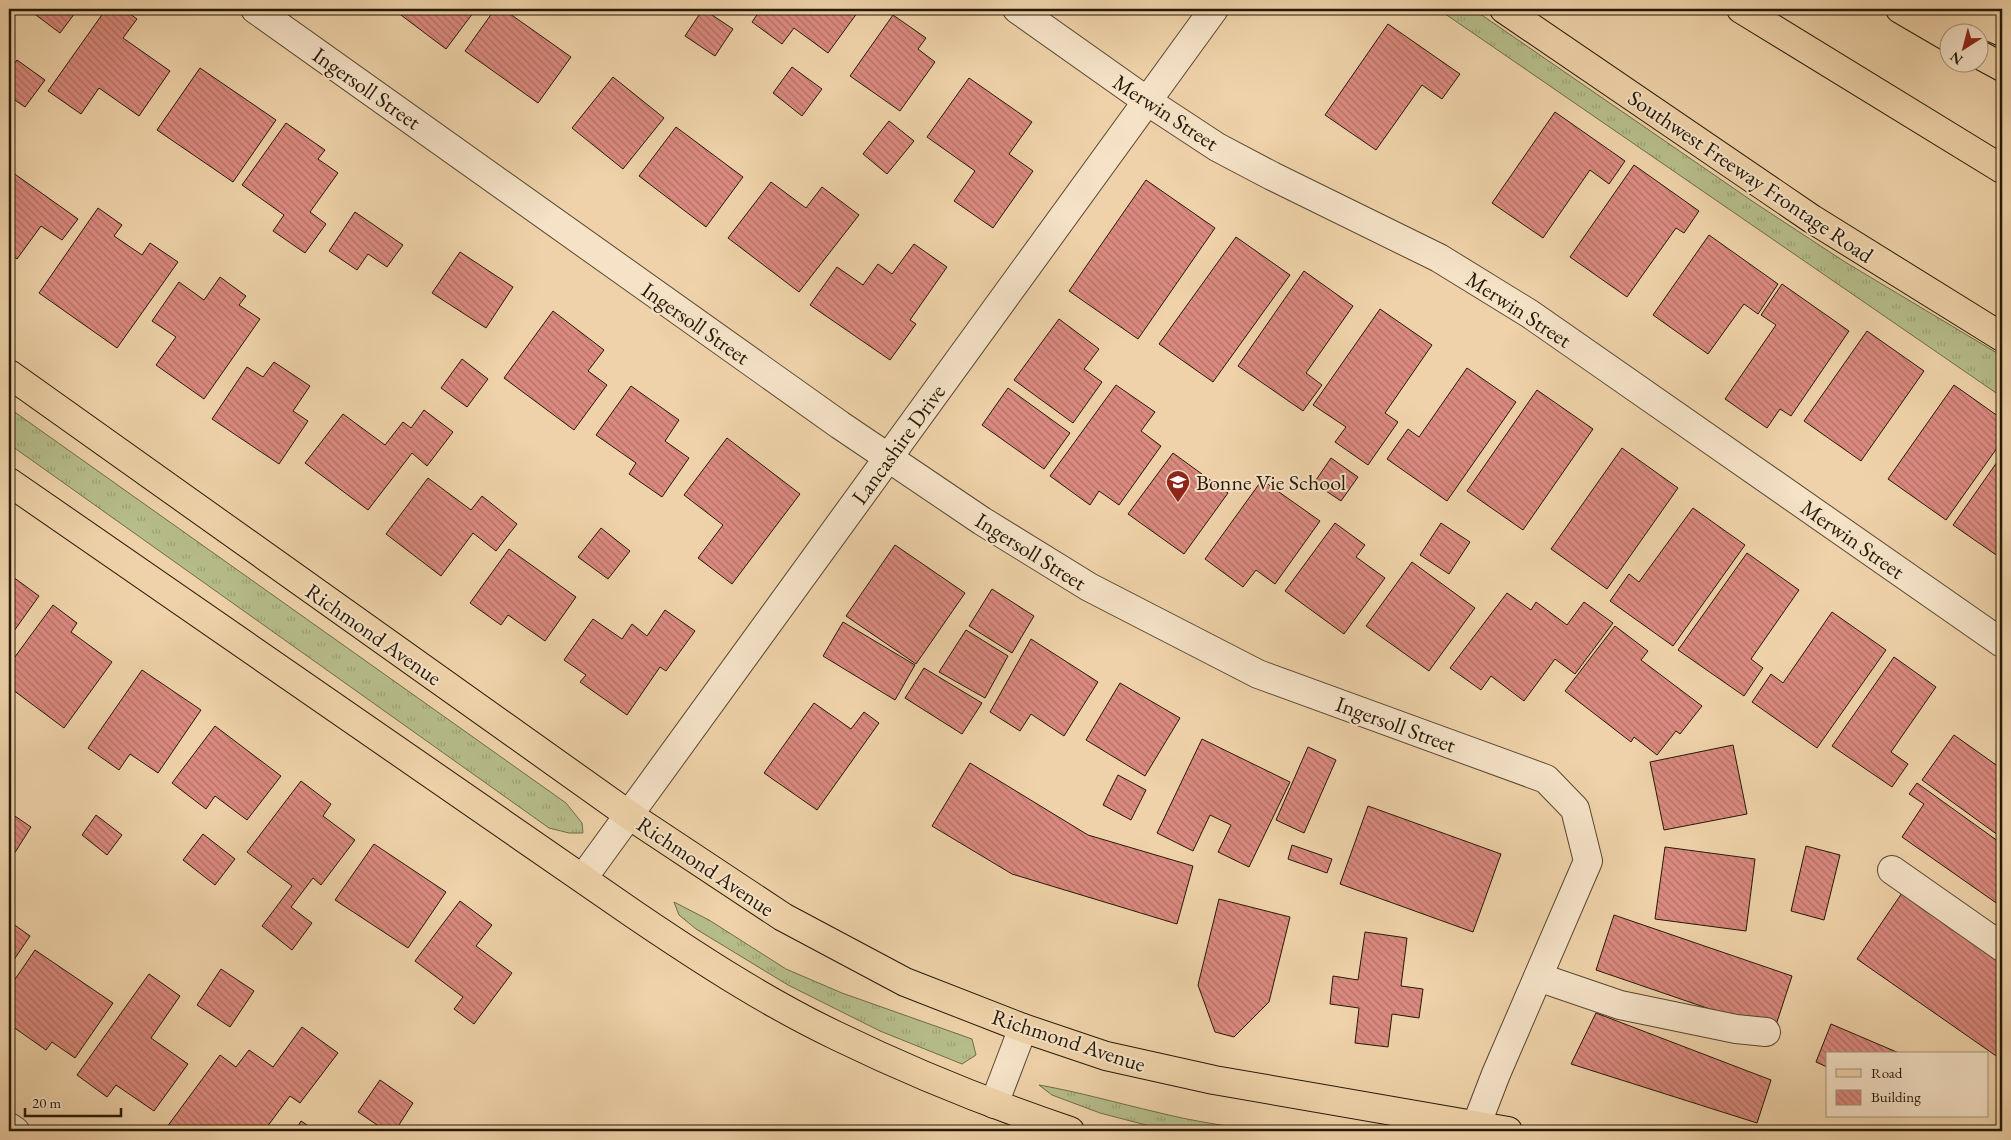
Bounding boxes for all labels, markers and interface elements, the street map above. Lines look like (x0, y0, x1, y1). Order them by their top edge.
north arrow (1938, 22, 1988, 72)
street label: Ingersoll Street (307, 41, 427, 136)
text: N (1946, 48, 1966, 69)
street label: Merwin Street (1107, 68, 1224, 157)
street label: Southwest Freeway Frontage Road (1622, 83, 1880, 270)
street label: Merwin Street (1460, 265, 1577, 354)
street label: Ingersoll Street (636, 276, 756, 371)
street label: Lancashire Drive (845, 378, 952, 510)
place label: Bonne Vie School (1196, 468, 1346, 497)
school or university icon: Bonne Vie School (1165, 469, 1191, 503)
street label: Merwin Street (1795, 493, 1910, 586)
street label: Ingersoll Street (970, 506, 1092, 597)
street label: Richmond Avenue (300, 577, 448, 692)
street label: Ingersoll Street (1332, 689, 1460, 760)
street label: Richmond Avenue (631, 810, 780, 923)
street label: Richmond Avenue (988, 1002, 1150, 1079)
legend (1826, 1052, 1988, 1118)
text: Road (1871, 1063, 1903, 1082)
scale bar (25, 1085, 121, 1117)
text: Building (1871, 1087, 1921, 1106)
text: 20 m (32, 1093, 61, 1112)

